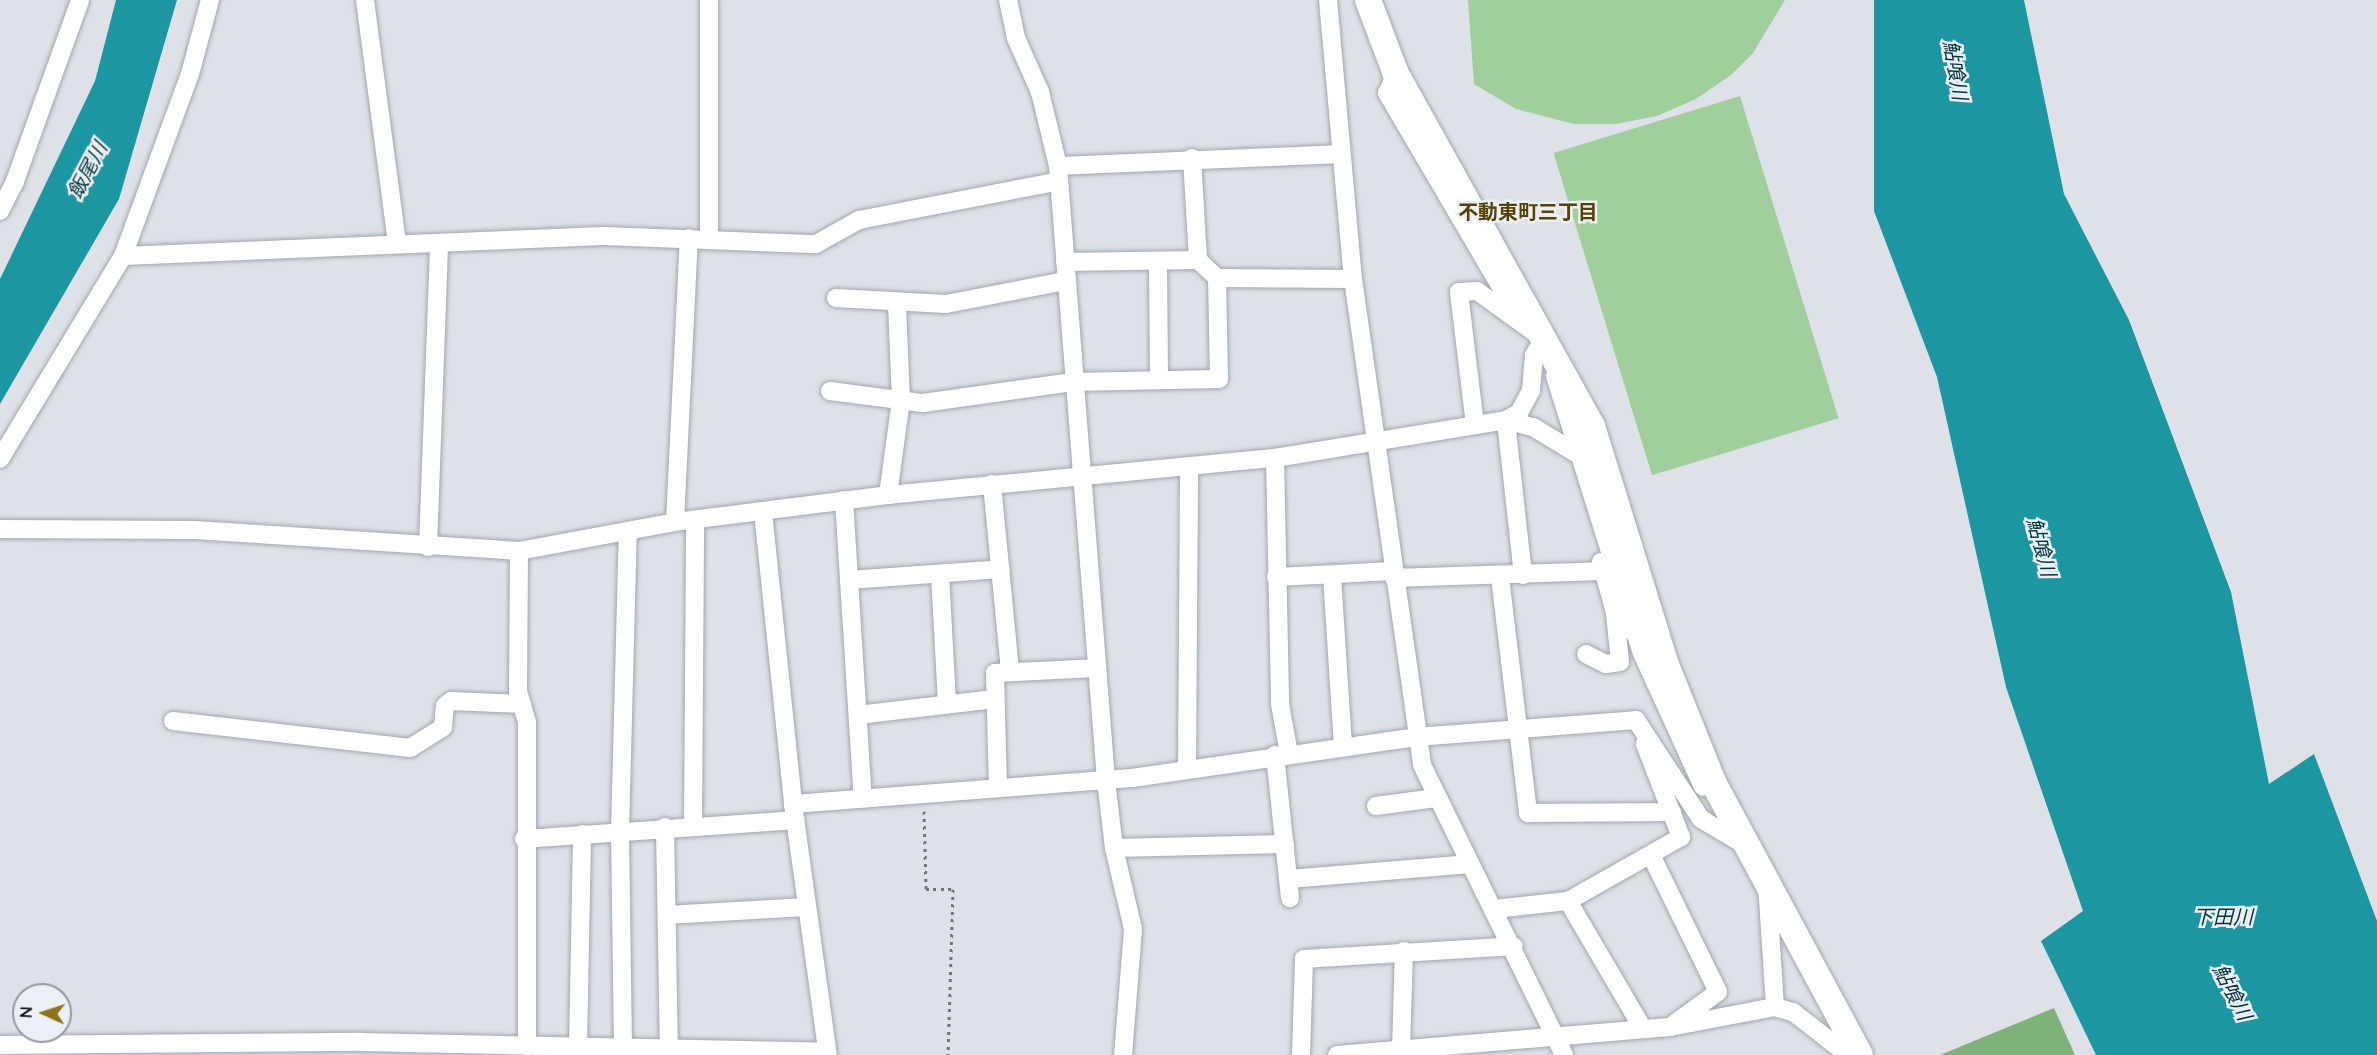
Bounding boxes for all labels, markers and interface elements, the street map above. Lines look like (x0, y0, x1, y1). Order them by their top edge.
water label: 鮎喰川 (1939, 38, 1973, 102)
water label: 飯尾川 (62, 138, 112, 202)
district label: 不動東町三丁目 (1458, 199, 1598, 223)
water label: 鮎喰川 (2023, 515, 2061, 579)
water label: 下田川 (2193, 904, 2253, 928)
water label: 鮎喰川 (2209, 960, 2257, 1024)
north arrow (12, 983, 72, 1043)
text: N (16, 1006, 36, 1019)

